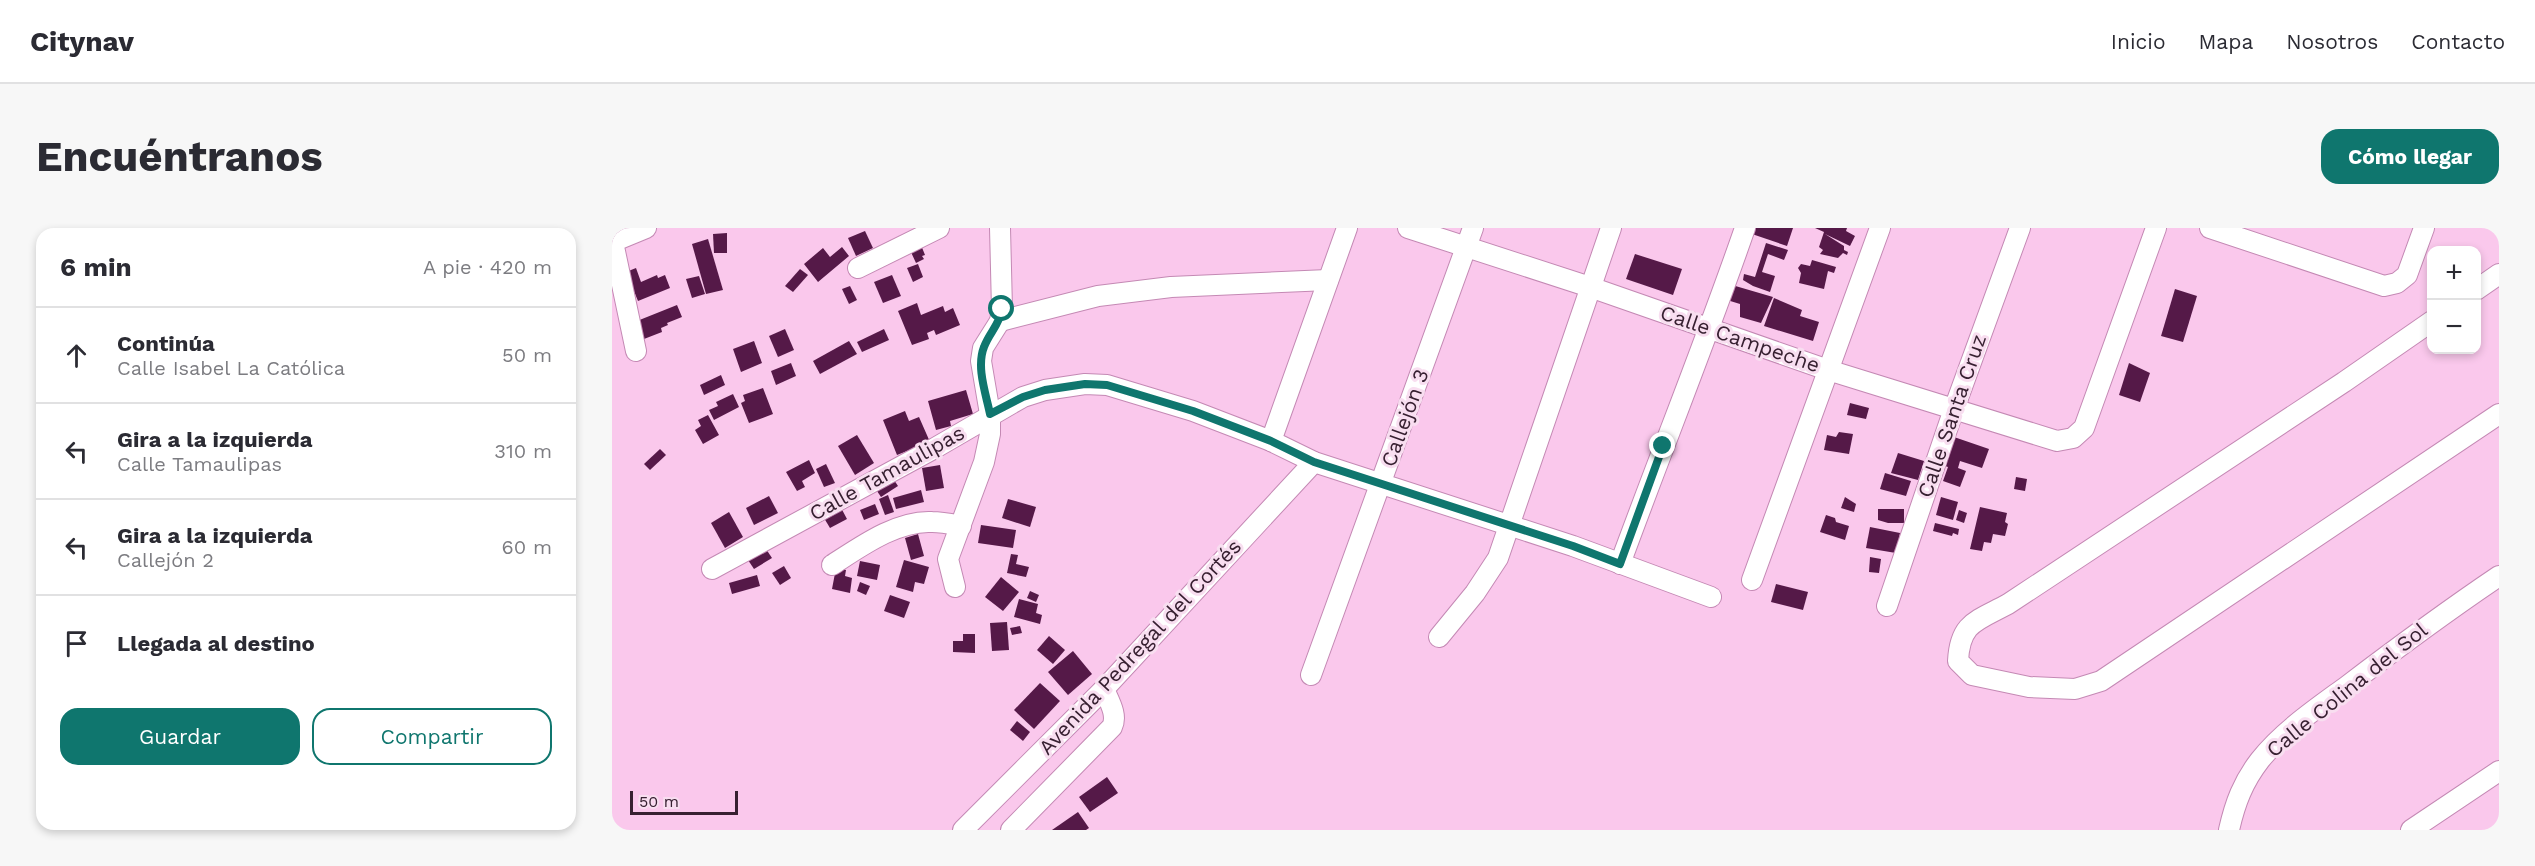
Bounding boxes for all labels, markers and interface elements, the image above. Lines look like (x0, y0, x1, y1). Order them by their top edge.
text: Citynav (30, 25, 134, 58)
text: Inicio (2111, 29, 2166, 54)
text: Mapa (2199, 29, 2253, 54)
text: Nosotros (2286, 29, 2378, 54)
text: Contacto (2411, 29, 2505, 54)
button: Cómo llegar (2321, 129, 2499, 184)
text: Encuéntranos (36, 132, 323, 181)
map controls (2427, 246, 2481, 354)
button: + (2427, 246, 2481, 300)
text: 6 min (60, 252, 132, 282)
text: A pie · 420 m (423, 255, 552, 279)
route start (988, 295, 1014, 321)
street label: Calle Campeche (1657, 300, 1823, 378)
button: − (2427, 300, 2481, 354)
text: Continúa (117, 331, 215, 356)
street label: Calle Santa Cruz (1912, 331, 1991, 501)
icon: ahead (60, 339, 93, 372)
text: 50 m (502, 343, 552, 367)
text: Calle Isabel La Católica (117, 356, 345, 380)
street label: Callejón 3 (1375, 366, 1434, 470)
street label: Calle Tamaulipas (805, 420, 969, 526)
text: Gira a la izquierda (117, 427, 313, 452)
route end (1649, 432, 1675, 458)
icon: left (60, 435, 93, 468)
text: 310 m (494, 439, 552, 463)
text: Calle Tamaulipas (117, 452, 282, 476)
text: Gira a la izquierda (117, 523, 313, 548)
icon: left (60, 531, 93, 564)
street label: Avenida Pedregal del Cortés (1033, 534, 1246, 760)
text: 60 m (502, 535, 552, 559)
text: Callejón 2 (117, 548, 214, 572)
street label: Calle Colina del Sol (2261, 617, 2433, 762)
icon: arrive (60, 627, 93, 660)
text: Llegada al destino (117, 631, 315, 656)
button: Guardar (60, 708, 300, 765)
button: Compartir (312, 708, 552, 765)
scale bar (630, 788, 738, 816)
text: 50 m (639, 792, 679, 811)

